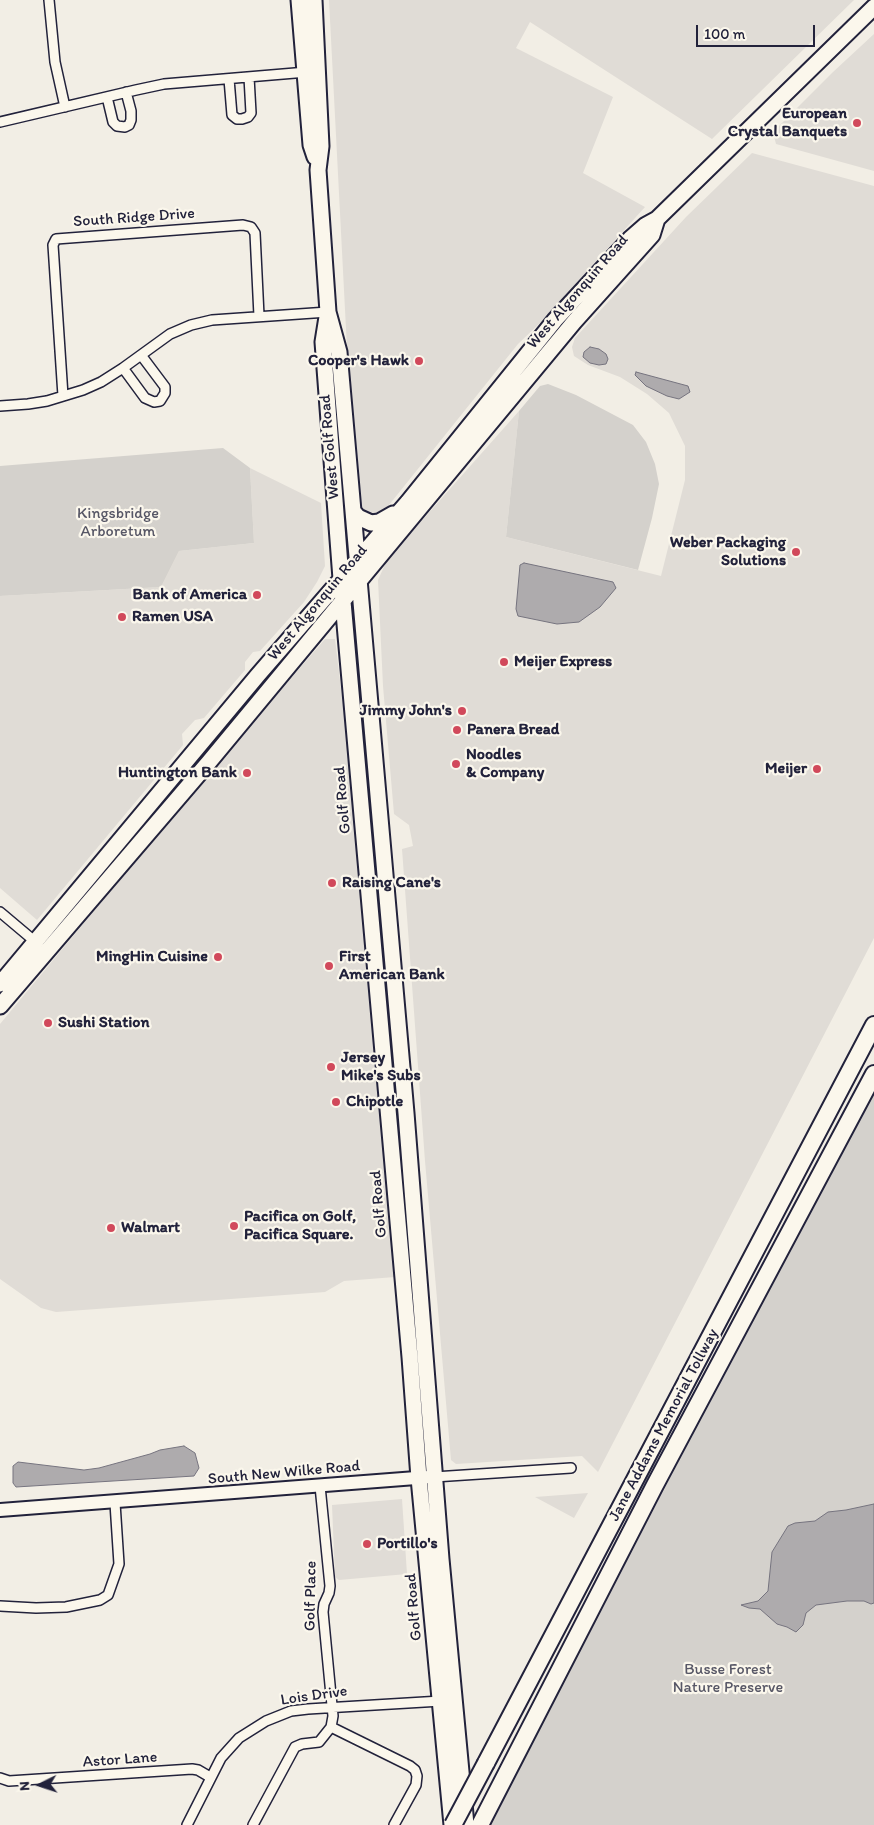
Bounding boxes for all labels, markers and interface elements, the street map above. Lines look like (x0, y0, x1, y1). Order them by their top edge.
scale bar (699, 15, 818, 47)
text: 100 m (704, 25, 745, 43)
place label: European Crystal Banquets (728, 104, 847, 142)
marker: European Crystal Banquets (851, 117, 863, 129)
street label: South Ridge Drive (73, 204, 195, 232)
street label: West Algonquin Road (523, 231, 633, 353)
place label: Cooper's Hawk (308, 351, 409, 371)
marker: Cooper's Hawk (413, 355, 425, 367)
street label: West Golf Road (316, 394, 344, 500)
park label: Kingsbridge Arboretum (77, 504, 159, 542)
place label: Weber Packaging Solutions (670, 533, 786, 571)
street label: West Algonquin Road (264, 541, 372, 665)
marker: Weber Packaging Solutions (790, 546, 802, 558)
place label: Bank of America (132, 585, 247, 605)
marker: Bank of America (251, 589, 263, 601)
place label: Ramen USA (132, 607, 213, 627)
marker: Ramen USA (116, 611, 128, 623)
place label: Meijer Express (514, 652, 612, 672)
marker: Meijer Express (498, 656, 510, 668)
place label: Jimmy John's (360, 701, 452, 721)
marker: Jimmy John's (456, 705, 468, 717)
place label: Panera Bread (467, 720, 559, 740)
marker: Panera Bread (451, 724, 463, 736)
place label: Noodles & Company (466, 745, 544, 783)
marker: Noodles & Company (450, 758, 462, 770)
place label: Meijer (765, 759, 807, 779)
place label: Huntington Bank (118, 763, 237, 783)
marker: Meijer (811, 763, 823, 775)
street label: Golf Road (330, 765, 356, 835)
marker: Huntington Bank (241, 767, 253, 779)
place label: Raising Cane's (342, 873, 441, 893)
marker: Raising Cane's (326, 877, 338, 889)
place label: MingHin Cuisine (96, 947, 208, 967)
place label: First American Bank (339, 947, 445, 985)
marker: MingHin Cuisine (212, 951, 224, 963)
marker: First American Bank (323, 960, 335, 972)
place label: Sushi Station (58, 1013, 149, 1033)
marker: Sushi Station (42, 1017, 54, 1029)
place label: Jersey Mike's Subs (341, 1048, 421, 1086)
marker: Jersey Mike's Subs (325, 1061, 337, 1073)
place label: Chipotle (346, 1092, 403, 1112)
marker: Chipotle (330, 1096, 342, 1108)
street label: Golf Road (366, 1169, 392, 1239)
place label: Pacifica on Golf, Pacifica Square. (244, 1207, 356, 1245)
place label: Walmart (121, 1218, 180, 1238)
marker: Pacifica on Golf, Pacifica Square. (228, 1220, 240, 1232)
marker: Walmart (105, 1222, 117, 1234)
street label: Jane Addams Memorial Tollway (605, 1325, 723, 1525)
street label: South New Wilke Road (207, 1457, 361, 1489)
place label: Portillo's (377, 1534, 438, 1554)
marker: Portillo's (361, 1538, 373, 1550)
street label: Golf Place (301, 1561, 321, 1631)
street label: Golf Road (401, 1572, 427, 1642)
park label: Busse Forest Nature Preserve (673, 1660, 783, 1698)
street label: Lois Drive (279, 1682, 349, 1710)
street label: Astor Lane (82, 1748, 158, 1772)
north arrow (15, 1760, 65, 1810)
text: N (16, 1781, 33, 1791)

